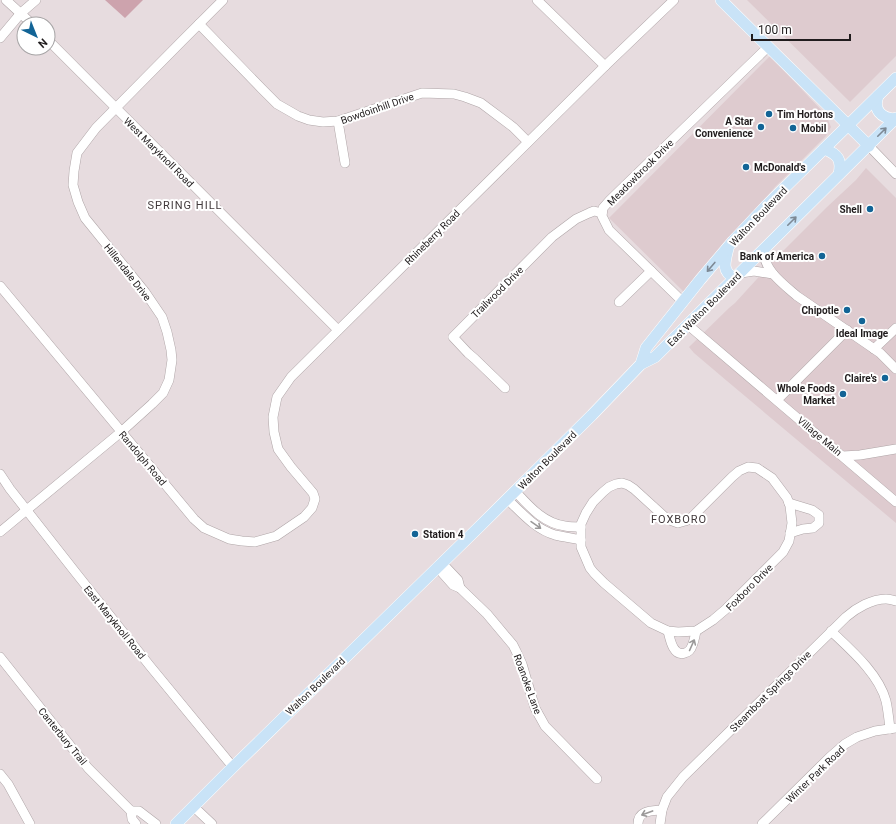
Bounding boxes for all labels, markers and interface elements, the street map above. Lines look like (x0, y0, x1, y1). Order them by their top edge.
north arrow (16, 16, 56, 56)
scale bar (752, 16, 850, 42)
text: 100 m (758, 23, 792, 37)
text: N (35, 36, 50, 51)
street label: Bowdoinhill Drive (339, 91, 415, 126)
marker: Tim Hortons (764, 109, 774, 119)
place label: Tim Hortons (777, 109, 833, 120)
street label: West Maryknoll Road (122, 115, 196, 189)
place label: A Star Convenience (695, 116, 754, 139)
marker: A Star Convenience (756, 122, 766, 132)
marker: Mobil (788, 123, 798, 133)
place label: Mobil (801, 123, 827, 134)
one-way arrow (877, 127, 887, 137)
street label: Meadowbrook Drive (605, 137, 676, 208)
marker: McDonald's (741, 162, 751, 172)
place label: McDonald's (754, 162, 806, 173)
street label: Walton Boulevard (727, 185, 789, 248)
district label: SPRING HILL (148, 199, 223, 212)
place label: Shell (840, 204, 862, 215)
marker: Shell (865, 204, 875, 214)
street label: Rhineberry Road (403, 208, 462, 267)
one-way arrow (787, 216, 797, 226)
street label: Hillendale Drive (102, 242, 153, 303)
place label: Bank of America (740, 251, 815, 262)
marker: Bank of America (817, 251, 827, 261)
one-way arrow (706, 261, 715, 272)
street label: Trailwood Drive (469, 264, 525, 320)
street label: East Walton Boulevard (665, 270, 744, 349)
place label: Chipotle (802, 305, 840, 316)
marker: Chipotle (842, 305, 852, 315)
marker: Ideal Image (857, 316, 867, 326)
place label: Ideal Image (836, 328, 889, 339)
place label: Claire's (845, 373, 877, 384)
marker: Claire's (880, 373, 890, 383)
place label: Whole Foods Market (777, 383, 836, 406)
marker: Whole Foods Market (838, 389, 848, 399)
street label: Village Main (795, 415, 844, 458)
street label: Randolph Road (117, 429, 169, 488)
street label: Walton Boulevard (516, 429, 579, 492)
district label: FOXBORO (651, 513, 707, 526)
one-way arrow (530, 521, 541, 529)
marker: Station 4 (410, 529, 420, 539)
place label: Station 4 (423, 529, 464, 540)
street label: Foxboro Drive (724, 562, 775, 613)
street label: East Maryknoll Road (82, 583, 148, 661)
one-way arrow (688, 639, 696, 651)
street label: Steamboat Springs Drive (728, 649, 813, 734)
street label: Roanoke Lane (512, 653, 543, 716)
street label: Walton Boulevard (284, 655, 347, 717)
street label: Canterbury Trail (36, 706, 89, 767)
street label: Winter Park Road (784, 744, 847, 805)
one-way arrow (641, 810, 653, 817)

